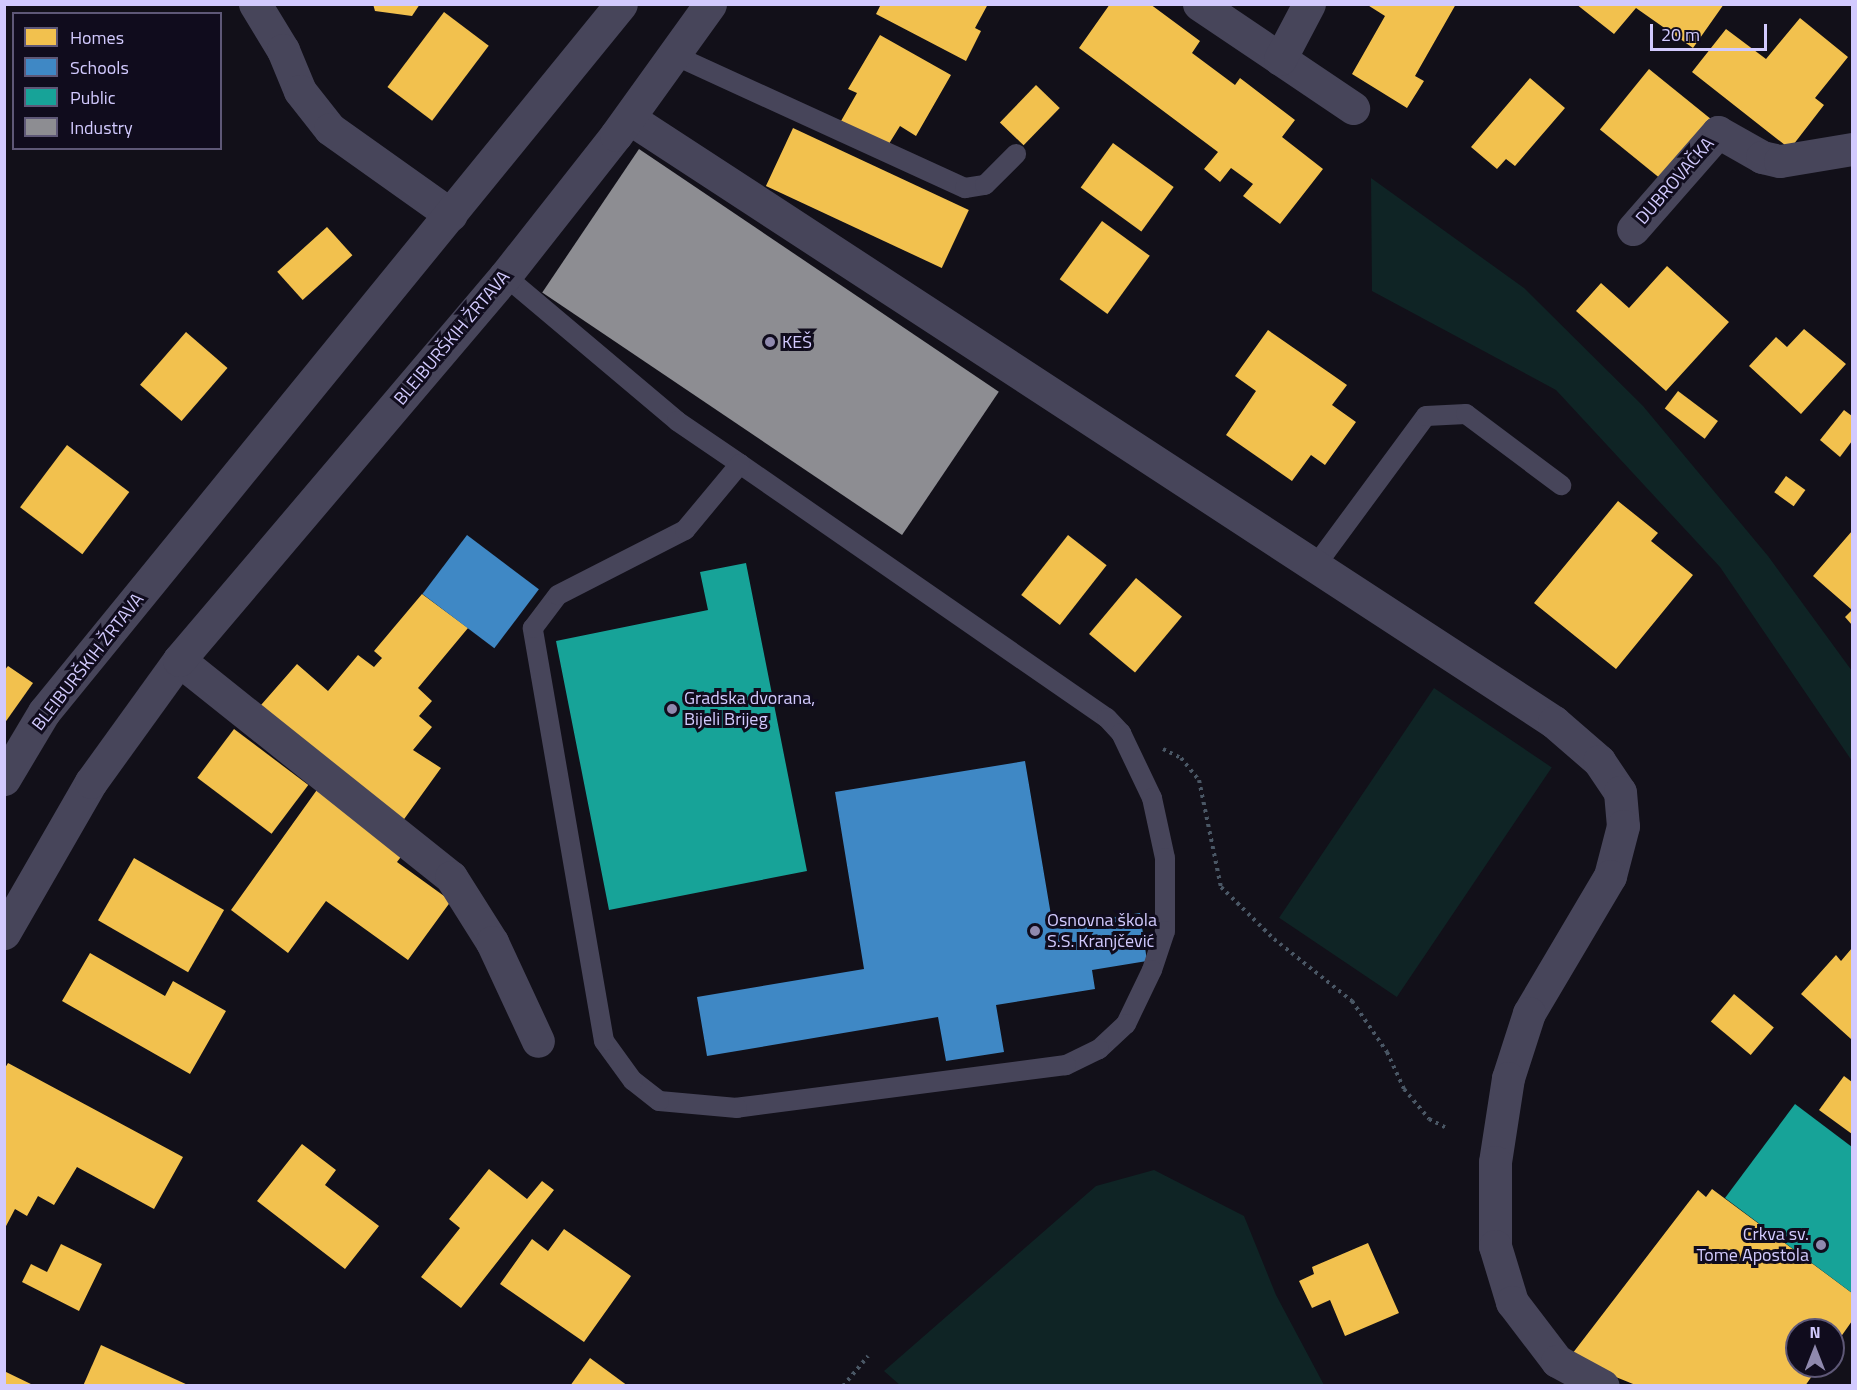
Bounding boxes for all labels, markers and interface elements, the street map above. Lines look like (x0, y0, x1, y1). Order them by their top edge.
legend (12, 12, 222, 150)
scale bar (1653, 12, 1770, 50)
text: 20 m (1661, 21, 1700, 48)
text: Homes (70, 24, 124, 51)
text: Schools (70, 54, 129, 81)
text: Public (70, 84, 116, 111)
text: Industry (70, 114, 133, 141)
street label: DUBROVAČKA (1631, 133, 1719, 229)
street label: BLEIBURŠKIH ŽRTAVA (390, 267, 514, 409)
place label: KEŠ (782, 331, 812, 353)
marker: KEŠ (763, 335, 777, 349)
street label: BLEIBURŠKIH ŽRTAVA (28, 589, 148, 735)
place label: Gradska dvorana, Bijeli Brijeg (684, 688, 815, 730)
marker: Gradska dvorana, Bijeli Brijeg (665, 702, 679, 716)
place label: Osnovna škola S.S. Kranjčević (1047, 910, 1157, 952)
marker: Osnovna škola S.S. Kranjčević (1028, 924, 1042, 938)
place label: Crkva sv. Tome Apostola (1696, 1224, 1809, 1266)
marker: Crkva sv. Tome Apostola (1814, 1238, 1828, 1252)
north arrow (1785, 1318, 1845, 1378)
text: N (1809, 1320, 1821, 1344)

